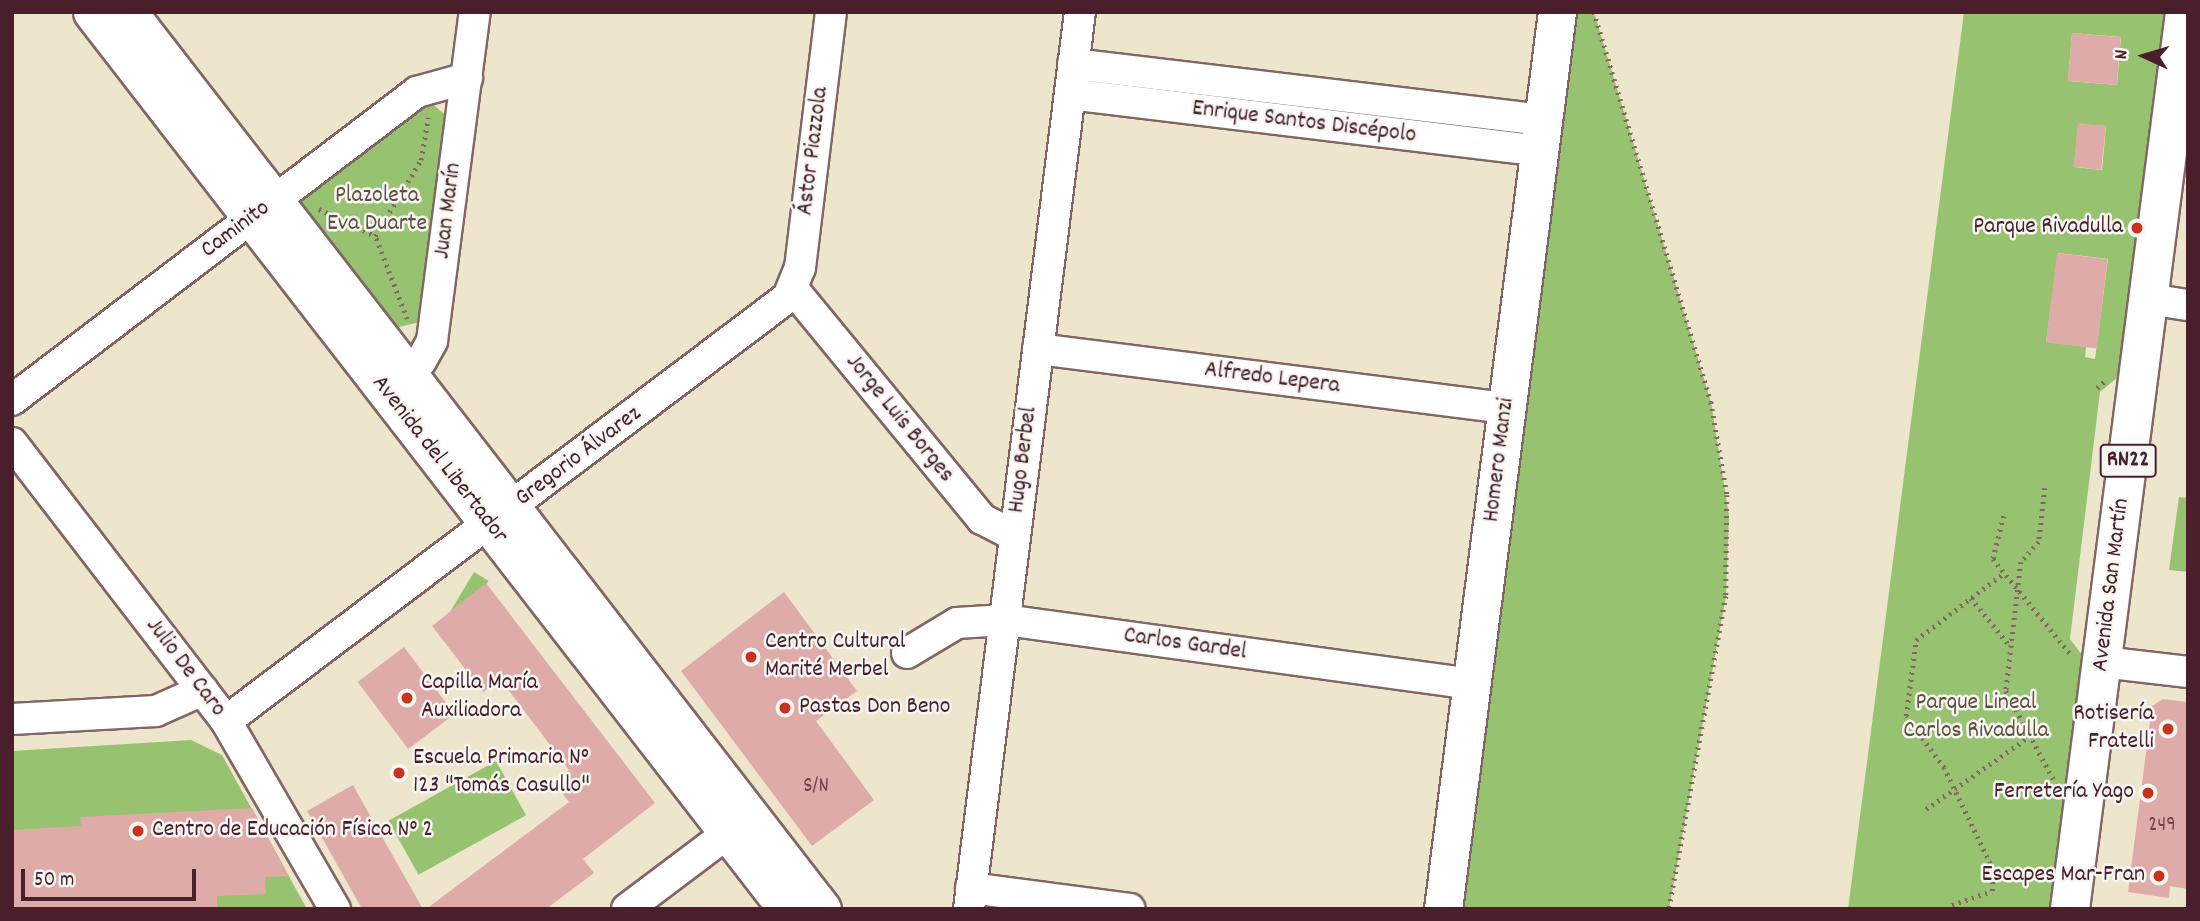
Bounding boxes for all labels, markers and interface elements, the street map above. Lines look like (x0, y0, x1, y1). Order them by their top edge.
north arrow (2109, 21, 2179, 91)
text: N (2109, 49, 2136, 60)
street label: Ástor Piazzola (792, 85, 836, 217)
street label: Enrique Santos Discépolo (1190, 95, 1418, 151)
street label: Juan Marín (429, 161, 469, 261)
park label: Plazoleta Eva Duarte (327, 183, 427, 239)
street label: Caminito (196, 195, 276, 265)
place label: Parque Rivadulla (1973, 214, 2123, 242)
marker: Parque Rivadulla (2129, 220, 2145, 236)
street label: Jorge Luis Borges (838, 349, 960, 489)
street label: Alfredo Lepera (1203, 356, 1341, 402)
street label: Avenida del Libertador (364, 370, 514, 550)
street label: Homero Manzi (1478, 396, 1522, 524)
street label: Gregorio Álvarez (510, 400, 648, 514)
street label: Hugo Berbel (1003, 405, 1045, 515)
road number: RN22 (2098, 442, 2158, 481)
street label: Avenida San Martín (2087, 497, 2137, 673)
street label: Julio De Caro (138, 613, 232, 723)
street label: Carlos Gardel (1122, 622, 1248, 668)
place label: Centro Cultural Marité Merbel (765, 629, 905, 685)
marker: Centro Cultural Marité Merbel (743, 649, 759, 665)
place label: Capilla María Auxiliadora (421, 670, 538, 726)
marker: Capilla María Auxiliadora (399, 690, 415, 706)
park label: Parque Lineal Carlos Rivadulla (1903, 690, 2049, 746)
place label: Pastas Don Beno (799, 694, 950, 722)
marker: Pastas Don Beno (777, 700, 793, 716)
place label: Rotisería Fratelli (2073, 701, 2154, 757)
marker: Rotisería Fratelli (2160, 721, 2176, 737)
place label: Escuela Primaria N° 123 "Tomás Casullo" (413, 745, 590, 801)
marker: Escuela Primaria N° 123 "Tomás Casullo" (391, 765, 407, 781)
house number: S/N (803, 774, 829, 800)
place label: Ferretería Yago (1994, 779, 2134, 807)
marker: Ferretería Yago (2140, 785, 2156, 801)
house number: 249 (2148, 813, 2176, 839)
place label: Centro de Educación Física N° 2 (152, 817, 433, 845)
marker: Centro de Educación Física N° 2 (130, 823, 146, 839)
scale bar (24, 855, 200, 899)
place label: Escapes Mar-Fran (1981, 862, 2145, 890)
text: 50 m (34, 866, 74, 896)
marker: Escapes Mar-Fran (2151, 868, 2167, 884)

